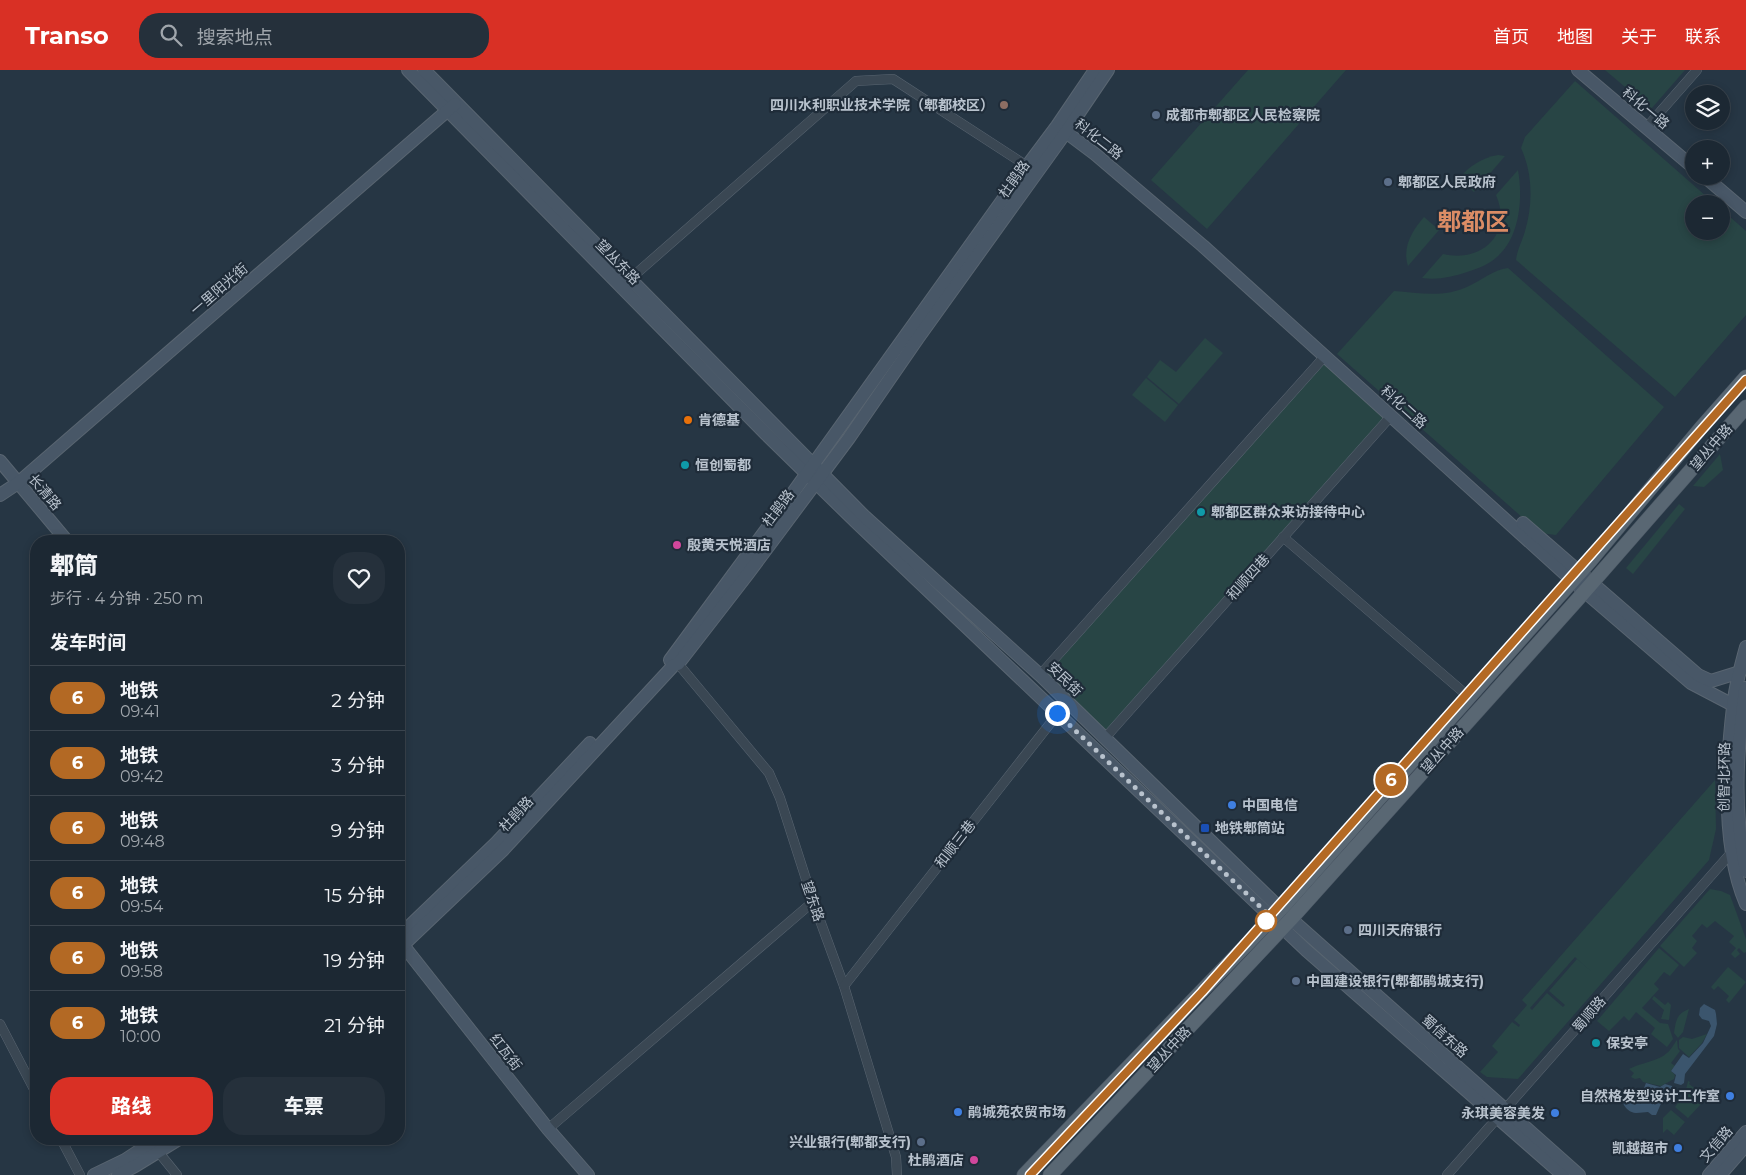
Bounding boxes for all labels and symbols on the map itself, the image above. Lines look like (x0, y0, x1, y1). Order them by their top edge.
street label: 科化一路 (1619, 83, 1673, 133)
place label: 四川水利职业技术学院（郫都校区） (770, 96, 994, 114)
marker: 四川水利职业技术学院（郫都校区） (998, 99, 1010, 111)
place label: 成都市郫都区人民检察院 (1166, 106, 1320, 124)
marker: 成都市郫都区人民检察院 (1150, 109, 1162, 121)
street label: 科化二路 (1071, 115, 1127, 163)
street label: 杜鹃路 (995, 157, 1033, 201)
place label: 郫都区人民政府 (1398, 173, 1496, 191)
marker: 郫都区人民政府 (1382, 176, 1394, 188)
district label: 郫都区 (1437, 207, 1509, 236)
street label: 望丛东路 (592, 236, 644, 288)
street label: 一里阳光街 (187, 259, 251, 319)
street label: 科化二路 (1377, 382, 1431, 432)
place label: 肯德基 (698, 411, 740, 429)
marker: 肯德基 (682, 414, 694, 426)
street label: 望丛中路 (1686, 420, 1736, 474)
place label: 恒创蜀都 (695, 456, 751, 474)
marker: 恒创蜀都 (679, 459, 691, 471)
street label: 长清路 (25, 470, 65, 514)
street label: 杜鹃路 (758, 486, 798, 530)
place label: 郫都区群众来访接待中心 (1211, 503, 1365, 521)
marker: 郫都区群众来访接待中心 (1195, 506, 1207, 518)
place label: 殷黄天悦酒店 (687, 536, 771, 554)
marker: 殷黄天悦酒店 (671, 539, 683, 551)
street label: 和顺四巷 (1223, 550, 1273, 604)
street label: 安民街 (1044, 658, 1086, 700)
your location (1045, 701, 1070, 726)
street label: 望丛中路 (1417, 723, 1467, 777)
street label: 创智北环路 (1714, 742, 1734, 812)
line badge: 6 (1375, 764, 1407, 796)
street label: 杜鹃路 (495, 793, 537, 835)
place label: 中国电信 (1242, 796, 1298, 814)
marker: 中国电信 (1226, 799, 1238, 811)
street label: 和顺三巷 (931, 816, 979, 872)
place label: 地铁郫筒站 (1215, 819, 1285, 837)
marker: 地铁郫筒站 (1199, 822, 1211, 834)
street label: 望东路 (798, 878, 828, 924)
unlabelled marker (1255, 910, 1277, 932)
place label: 四川天府银行 (1358, 921, 1442, 939)
marker: 四川天府银行 (1342, 924, 1354, 936)
place label: 中国建设银行(郫都鹃城支行) (1306, 972, 1484, 990)
marker: 中国建设银行(郫都鹃城支行) (1290, 975, 1302, 987)
street label: 蜀顺路 (1568, 992, 1610, 1036)
street label: 蜀信东路 (1418, 1011, 1472, 1061)
street label: 望丛中路 (1143, 1022, 1195, 1076)
street label: 红瓦街 (486, 1030, 526, 1074)
place label: 保安亭 (1606, 1034, 1648, 1052)
marker: 保安亭 (1590, 1037, 1602, 1049)
place label: 自然格发型设计工作室 (1580, 1087, 1720, 1105)
marker: 自然格发型设计工作室 (1724, 1090, 1736, 1102)
place label: 鹃城苑农贸市场 (968, 1103, 1066, 1121)
place label: 永琪美容美发 (1461, 1104, 1545, 1122)
marker: 鹃城苑农贸市场 (952, 1106, 964, 1118)
marker: 永琪美容美发 (1549, 1107, 1561, 1119)
street label: 文信路 (1695, 1122, 1737, 1166)
place label: 兴业银行(郫都支行) (789, 1133, 911, 1151)
marker: 兴业银行(郫都支行) (915, 1136, 927, 1148)
place label: 凯越超市 (1612, 1139, 1668, 1157)
marker: 凯越超市 (1672, 1142, 1684, 1154)
place label: 杜鹃酒店 (908, 1151, 964, 1169)
marker: 杜鹃酒店 (968, 1154, 980, 1166)

